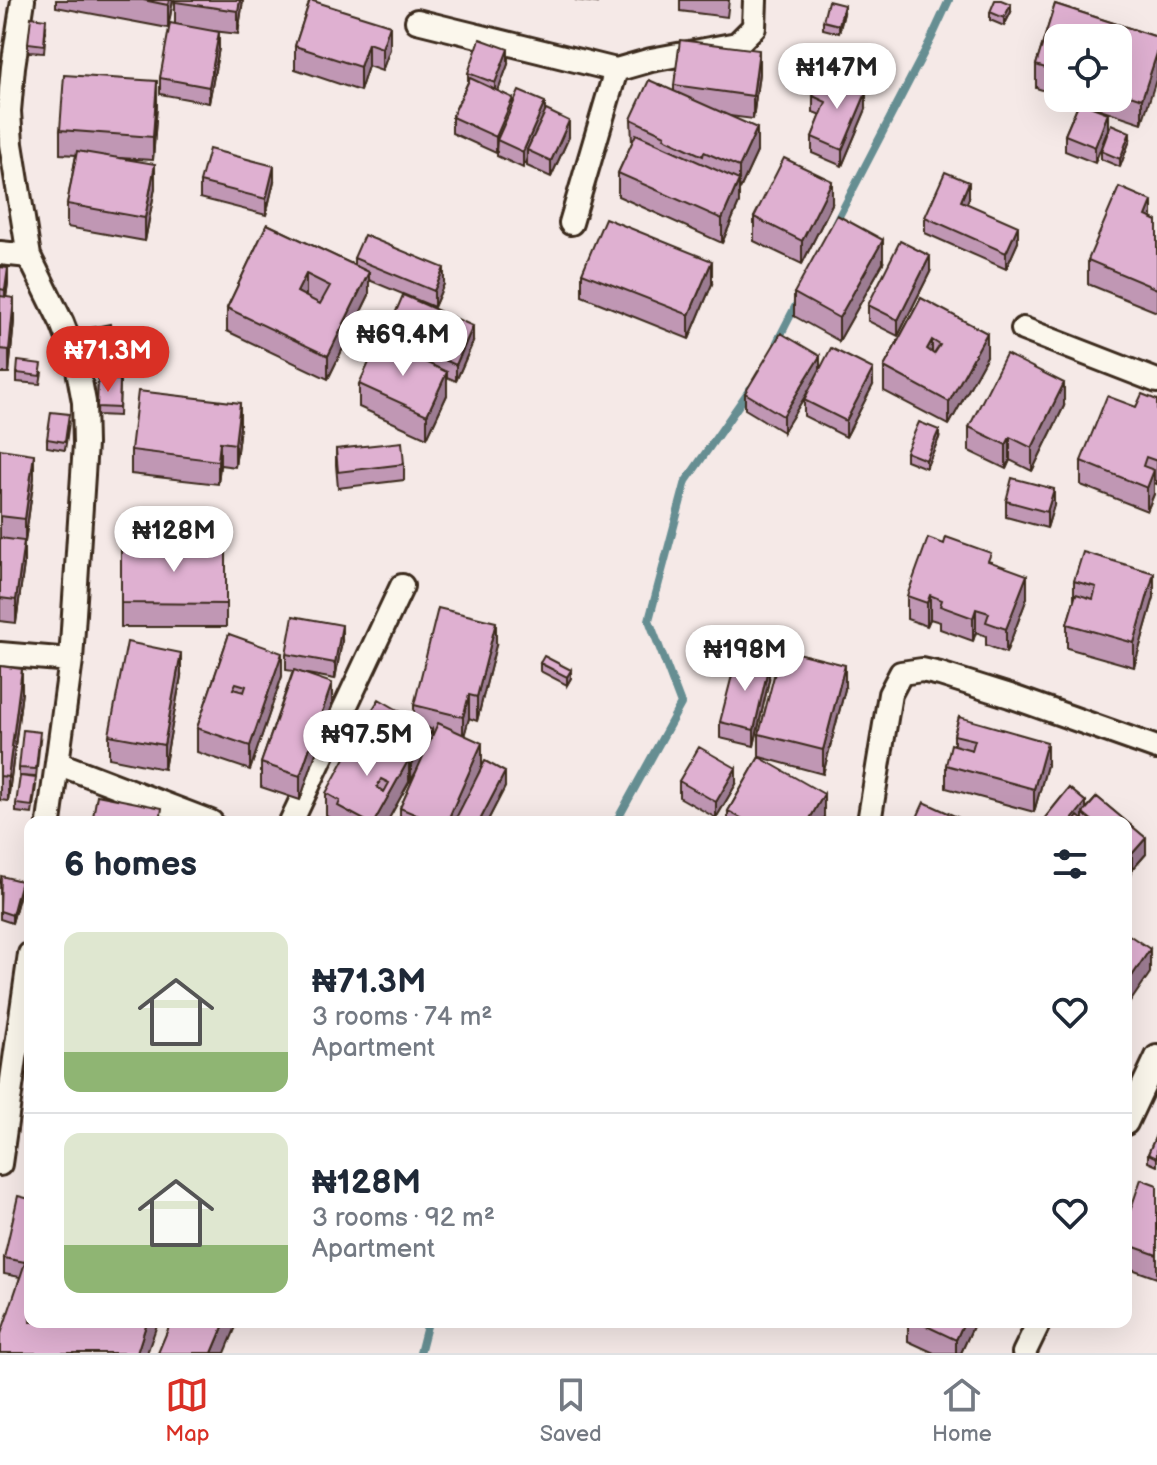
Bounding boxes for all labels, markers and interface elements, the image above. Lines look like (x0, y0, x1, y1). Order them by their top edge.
map controls (1044, 24, 1132, 112)
button: locate (1044, 24, 1132, 112)
pin: ₦147M (781, 43, 893, 111)
text: ₦147M (796, 53, 878, 84)
pin: ₦69.4M (338, 310, 468, 378)
text: ₦69.4M (356, 320, 450, 351)
pin: ₦71.3M (43, 326, 173, 394)
text: ₦71.3M (64, 336, 152, 367)
pin: ₦128M (118, 506, 230, 574)
text: ₦128M (132, 516, 216, 547)
pin: ₦198M (689, 625, 801, 693)
text: ₦198M (704, 635, 787, 666)
pin: ₦97.5M (302, 710, 432, 778)
text: ₦97.5M (321, 720, 413, 751)
icon: filters (1048, 842, 1092, 886)
text: 6 homes (64, 844, 197, 885)
text: ₦71.3M (312, 961, 426, 1002)
icon: home (128, 964, 224, 1060)
icon: heart (1048, 990, 1092, 1034)
text: 3 rooms · 74 m² (312, 1002, 492, 1033)
text: Apartment (312, 1033, 435, 1064)
text: ₦128M (312, 1162, 421, 1203)
icon: home (128, 1165, 224, 1261)
icon: heart (1048, 1191, 1092, 1235)
text: 3 rooms · 92 m² (312, 1203, 495, 1234)
text: Apartment (312, 1234, 435, 1265)
tab: Map (165, 1373, 209, 1448)
tab: Saved (540, 1373, 602, 1448)
tab: Home (932, 1373, 992, 1448)

